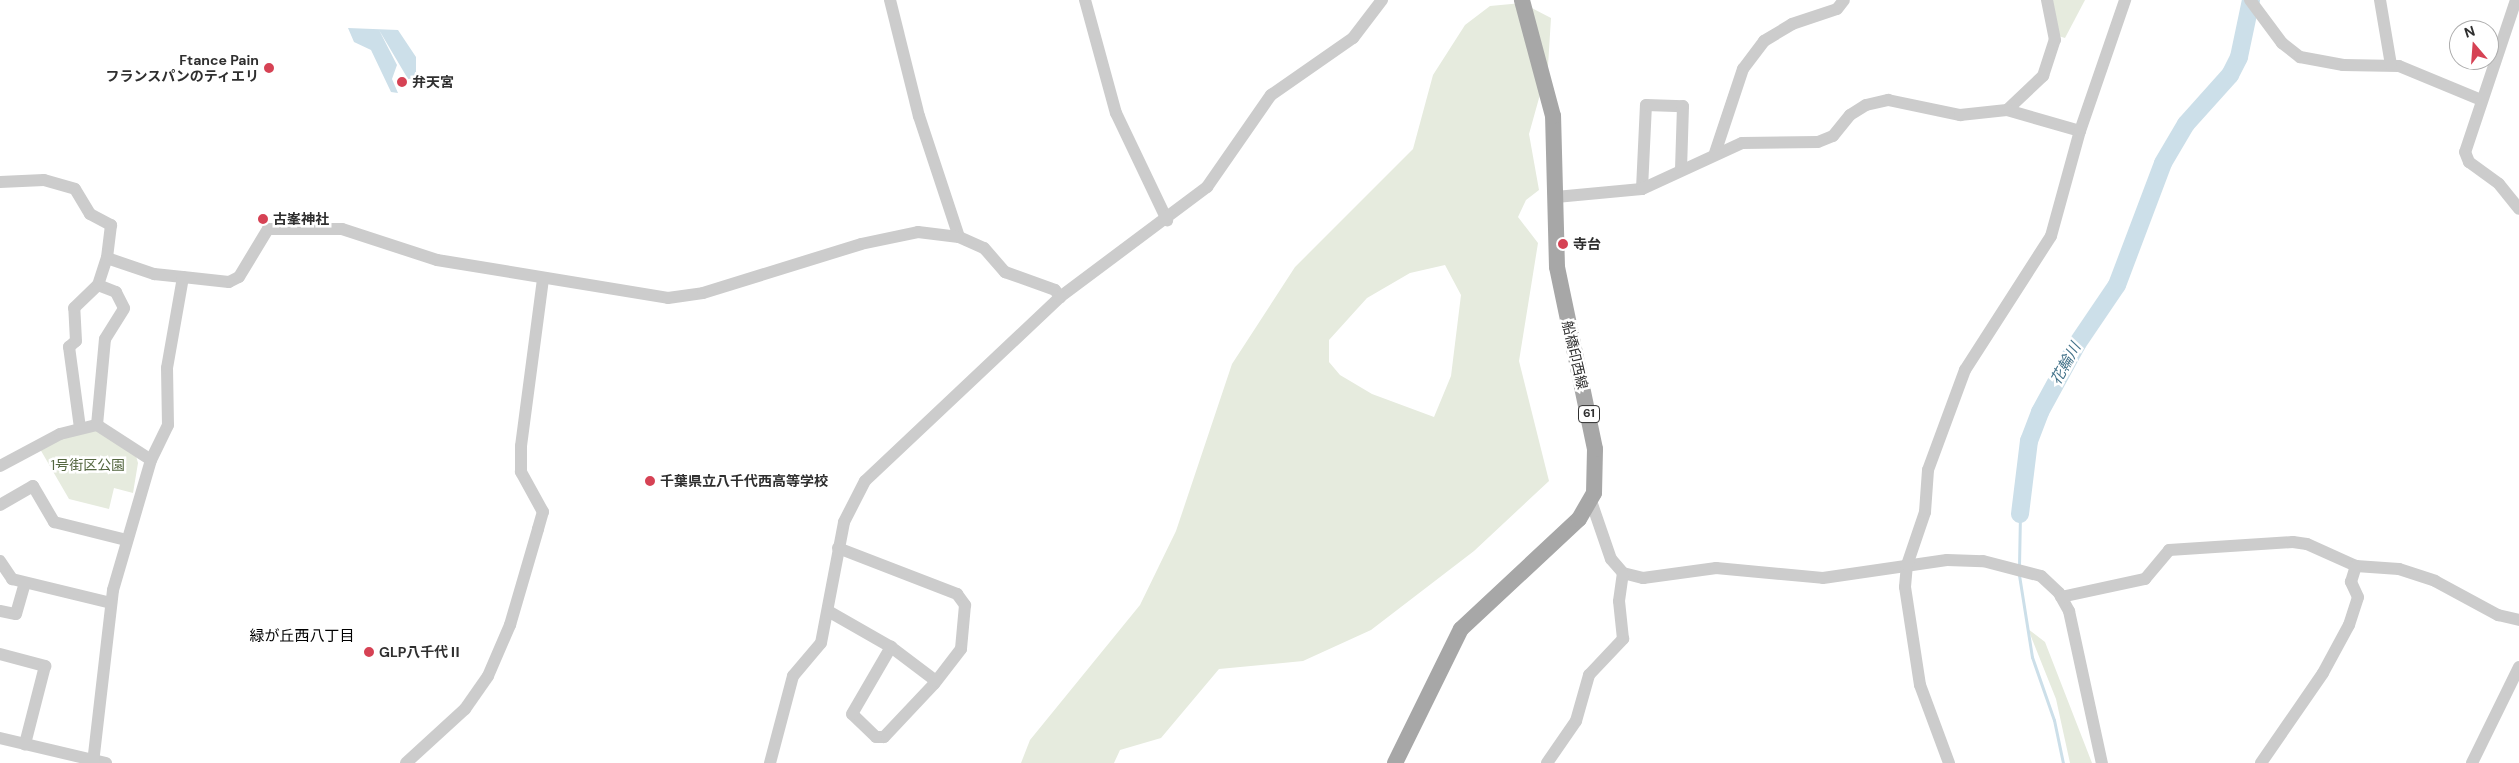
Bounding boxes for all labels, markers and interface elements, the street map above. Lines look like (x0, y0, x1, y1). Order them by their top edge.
north arrow (2449, 20, 2499, 70)
text: N (2462, 22, 2477, 42)
place label: Ftance Pain フランスパンのティエリ (105, 52, 259, 84)
marker: Ftance Pain フランスパンのティエリ (263, 62, 275, 74)
place label: 弁天宮 (412, 74, 454, 90)
marker: 弁天宮 (396, 76, 408, 88)
place label: 古峯神社 (273, 211, 329, 227)
marker: 古峯神社 (257, 213, 269, 225)
place label: 寺台 (1573, 236, 1601, 252)
marker: 寺台 (1557, 238, 1569, 250)
street label: 船橋印西線 (1559, 319, 1591, 391)
water label: 花輪川 (2047, 340, 2085, 388)
road number: 61 (1578, 404, 1600, 424)
park label: 1号街区公園 (51, 457, 125, 473)
place label: 千葉県立八千代西高等学校 (660, 473, 828, 489)
marker: 千葉県立八千代西高等学校 (644, 475, 656, 487)
district label: 緑が丘西八丁目 (250, 628, 354, 646)
place label: GLP八千代Ⅱ (379, 644, 462, 660)
marker: GLP八千代Ⅱ (363, 646, 375, 658)

